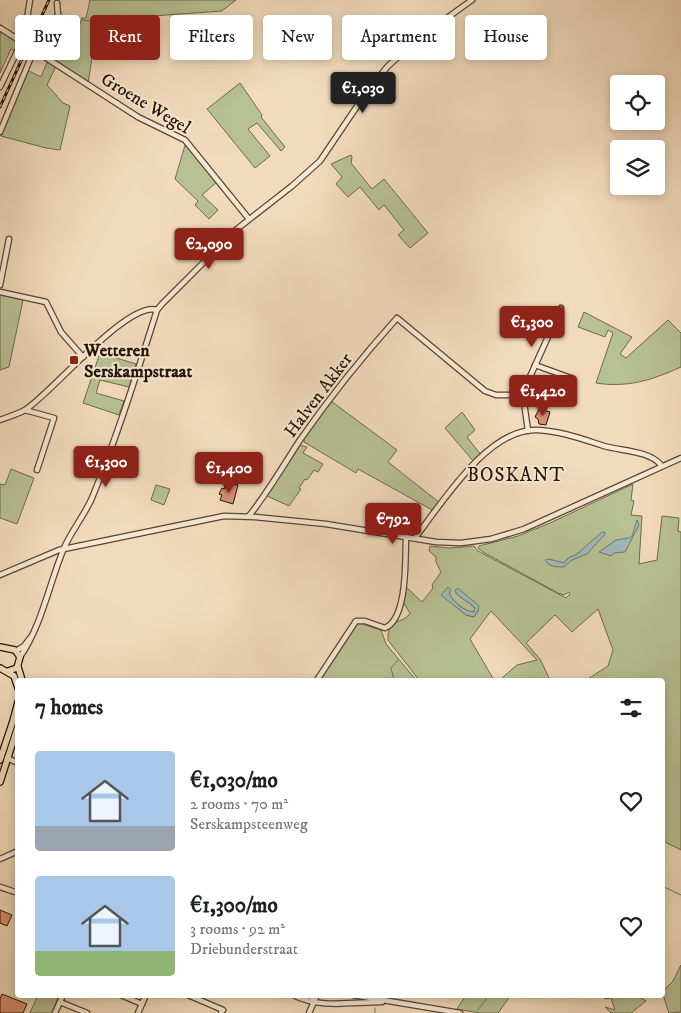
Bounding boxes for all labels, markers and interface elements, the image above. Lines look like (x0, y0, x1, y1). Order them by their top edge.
chip: Buy (15, 15, 80, 60)
chip: Rent (90, 15, 160, 60)
chip: Filters (170, 15, 253, 60)
chip: New (263, 15, 332, 60)
chip: Apartment (342, 15, 455, 60)
chip: House (465, 15, 547, 60)
street label: Groene Wegel (97, 68, 195, 140)
pin: €1,030 (322, 72, 404, 114)
map controls (610, 75, 665, 195)
button: locate (610, 75, 665, 130)
text: €1,030 (342, 78, 384, 98)
button: layers (610, 140, 665, 195)
pin: €2,090 (168, 228, 250, 270)
text: €2,090 (186, 234, 232, 254)
pin: €1,300 (491, 306, 573, 348)
text: €1,300 (511, 312, 553, 332)
place label: Wetteren Serskampstraat (83, 340, 192, 383)
street label: Halven Akker (280, 349, 358, 442)
marker: Wetteren Serskampstraat (68, 354, 80, 366)
pin: €1,420 (502, 374, 584, 417)
text: €1,420 (520, 381, 566, 401)
pin: €1,300 (65, 446, 147, 488)
text: €1,300 (85, 452, 127, 472)
pin: €1,400 (188, 452, 270, 494)
text: €1,400 (206, 458, 252, 478)
district label: BOSKANT (467, 464, 565, 487)
pin: €792 (363, 502, 423, 545)
text: €792 (376, 509, 410, 529)
icon: filters (617, 694, 645, 722)
text: 7 homes (35, 695, 103, 721)
text: €1,030/mo (190, 768, 278, 794)
icon: home (75, 771, 135, 831)
icon: heart (617, 787, 645, 815)
text: 2 rooms · 70 m² (190, 794, 288, 814)
text: Serskampsteenweg (190, 814, 308, 834)
text: €1,300/mo (190, 893, 278, 919)
icon: home (75, 896, 135, 956)
icon: heart (617, 912, 645, 940)
text: 3 rooms · 92 m² (190, 919, 285, 939)
text: Driebunderstraat (190, 939, 298, 959)

